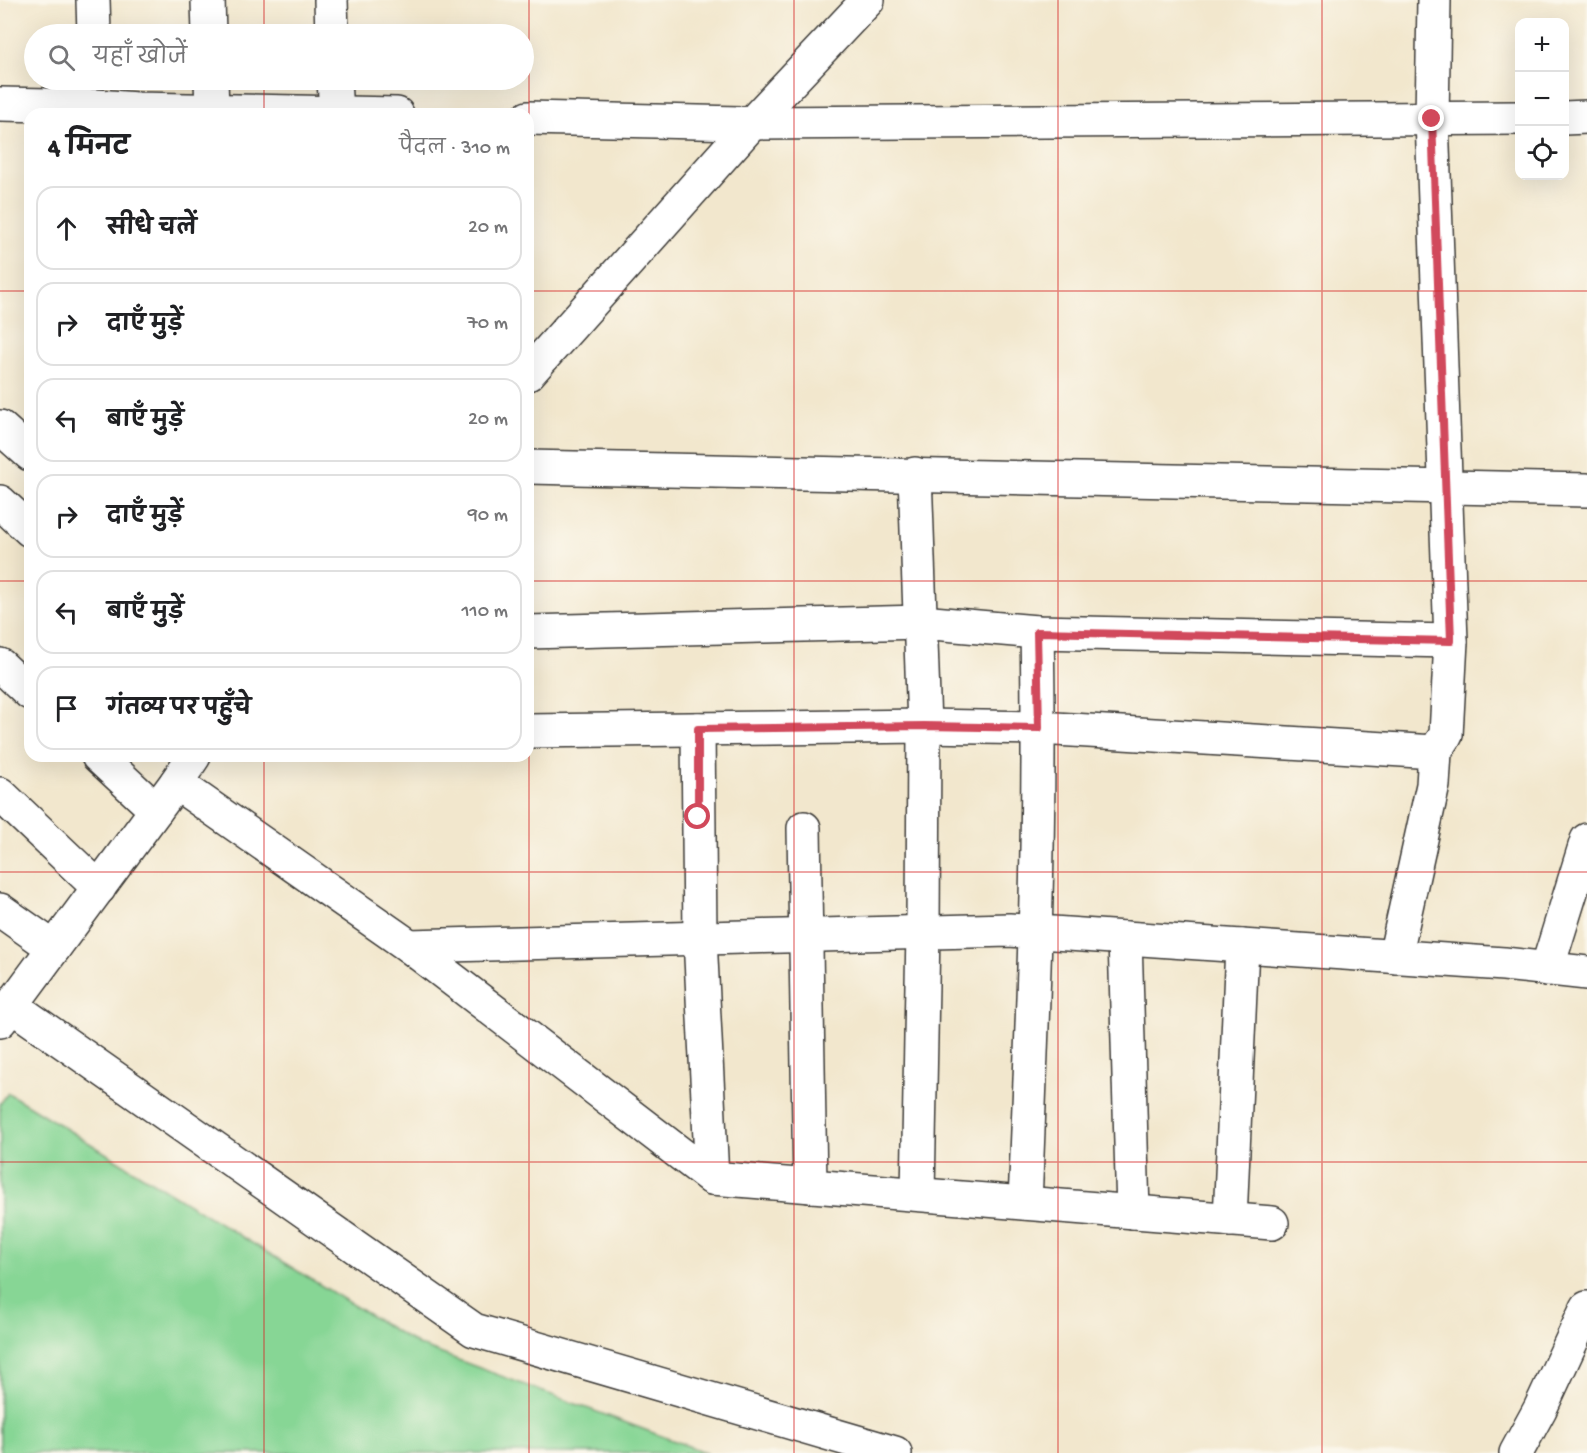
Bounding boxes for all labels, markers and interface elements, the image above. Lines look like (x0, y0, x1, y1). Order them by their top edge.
map controls (1515, 18, 1569, 180)
button: + (1515, 18, 1569, 72)
search box (24, 24, 534, 90)
icon: search (45, 41, 78, 74)
text: यहाँ खोजें (93, 46, 187, 72)
button: − (1515, 72, 1569, 126)
route end (1418, 105, 1444, 131)
button: locate (1515, 126, 1569, 180)
text: 4 मिनट (48, 134, 130, 165)
text: पैदल · 310 m (399, 138, 510, 161)
icon: ahead (50, 212, 83, 245)
text: सीधे चलें (107, 217, 197, 243)
text: 20 m (468, 217, 508, 240)
icon: right (50, 308, 83, 341)
text: दाएँ मुड़ें (107, 313, 183, 339)
text: 70 m (467, 313, 508, 336)
icon: left (50, 404, 83, 437)
text: बाएँ मुड़ें (107, 409, 184, 435)
text: 20 m (468, 409, 508, 432)
icon: right (50, 500, 83, 533)
text: दाएँ मुड़ें (107, 505, 183, 531)
text: 90 m (468, 505, 508, 528)
icon: left (50, 596, 83, 629)
text: बाएँ मुड़ें (107, 601, 184, 627)
text: 110 m (462, 601, 508, 624)
icon: arrive (50, 692, 83, 725)
text: गंतव्य पर पहुँचे (107, 697, 251, 723)
route start (684, 803, 710, 829)

